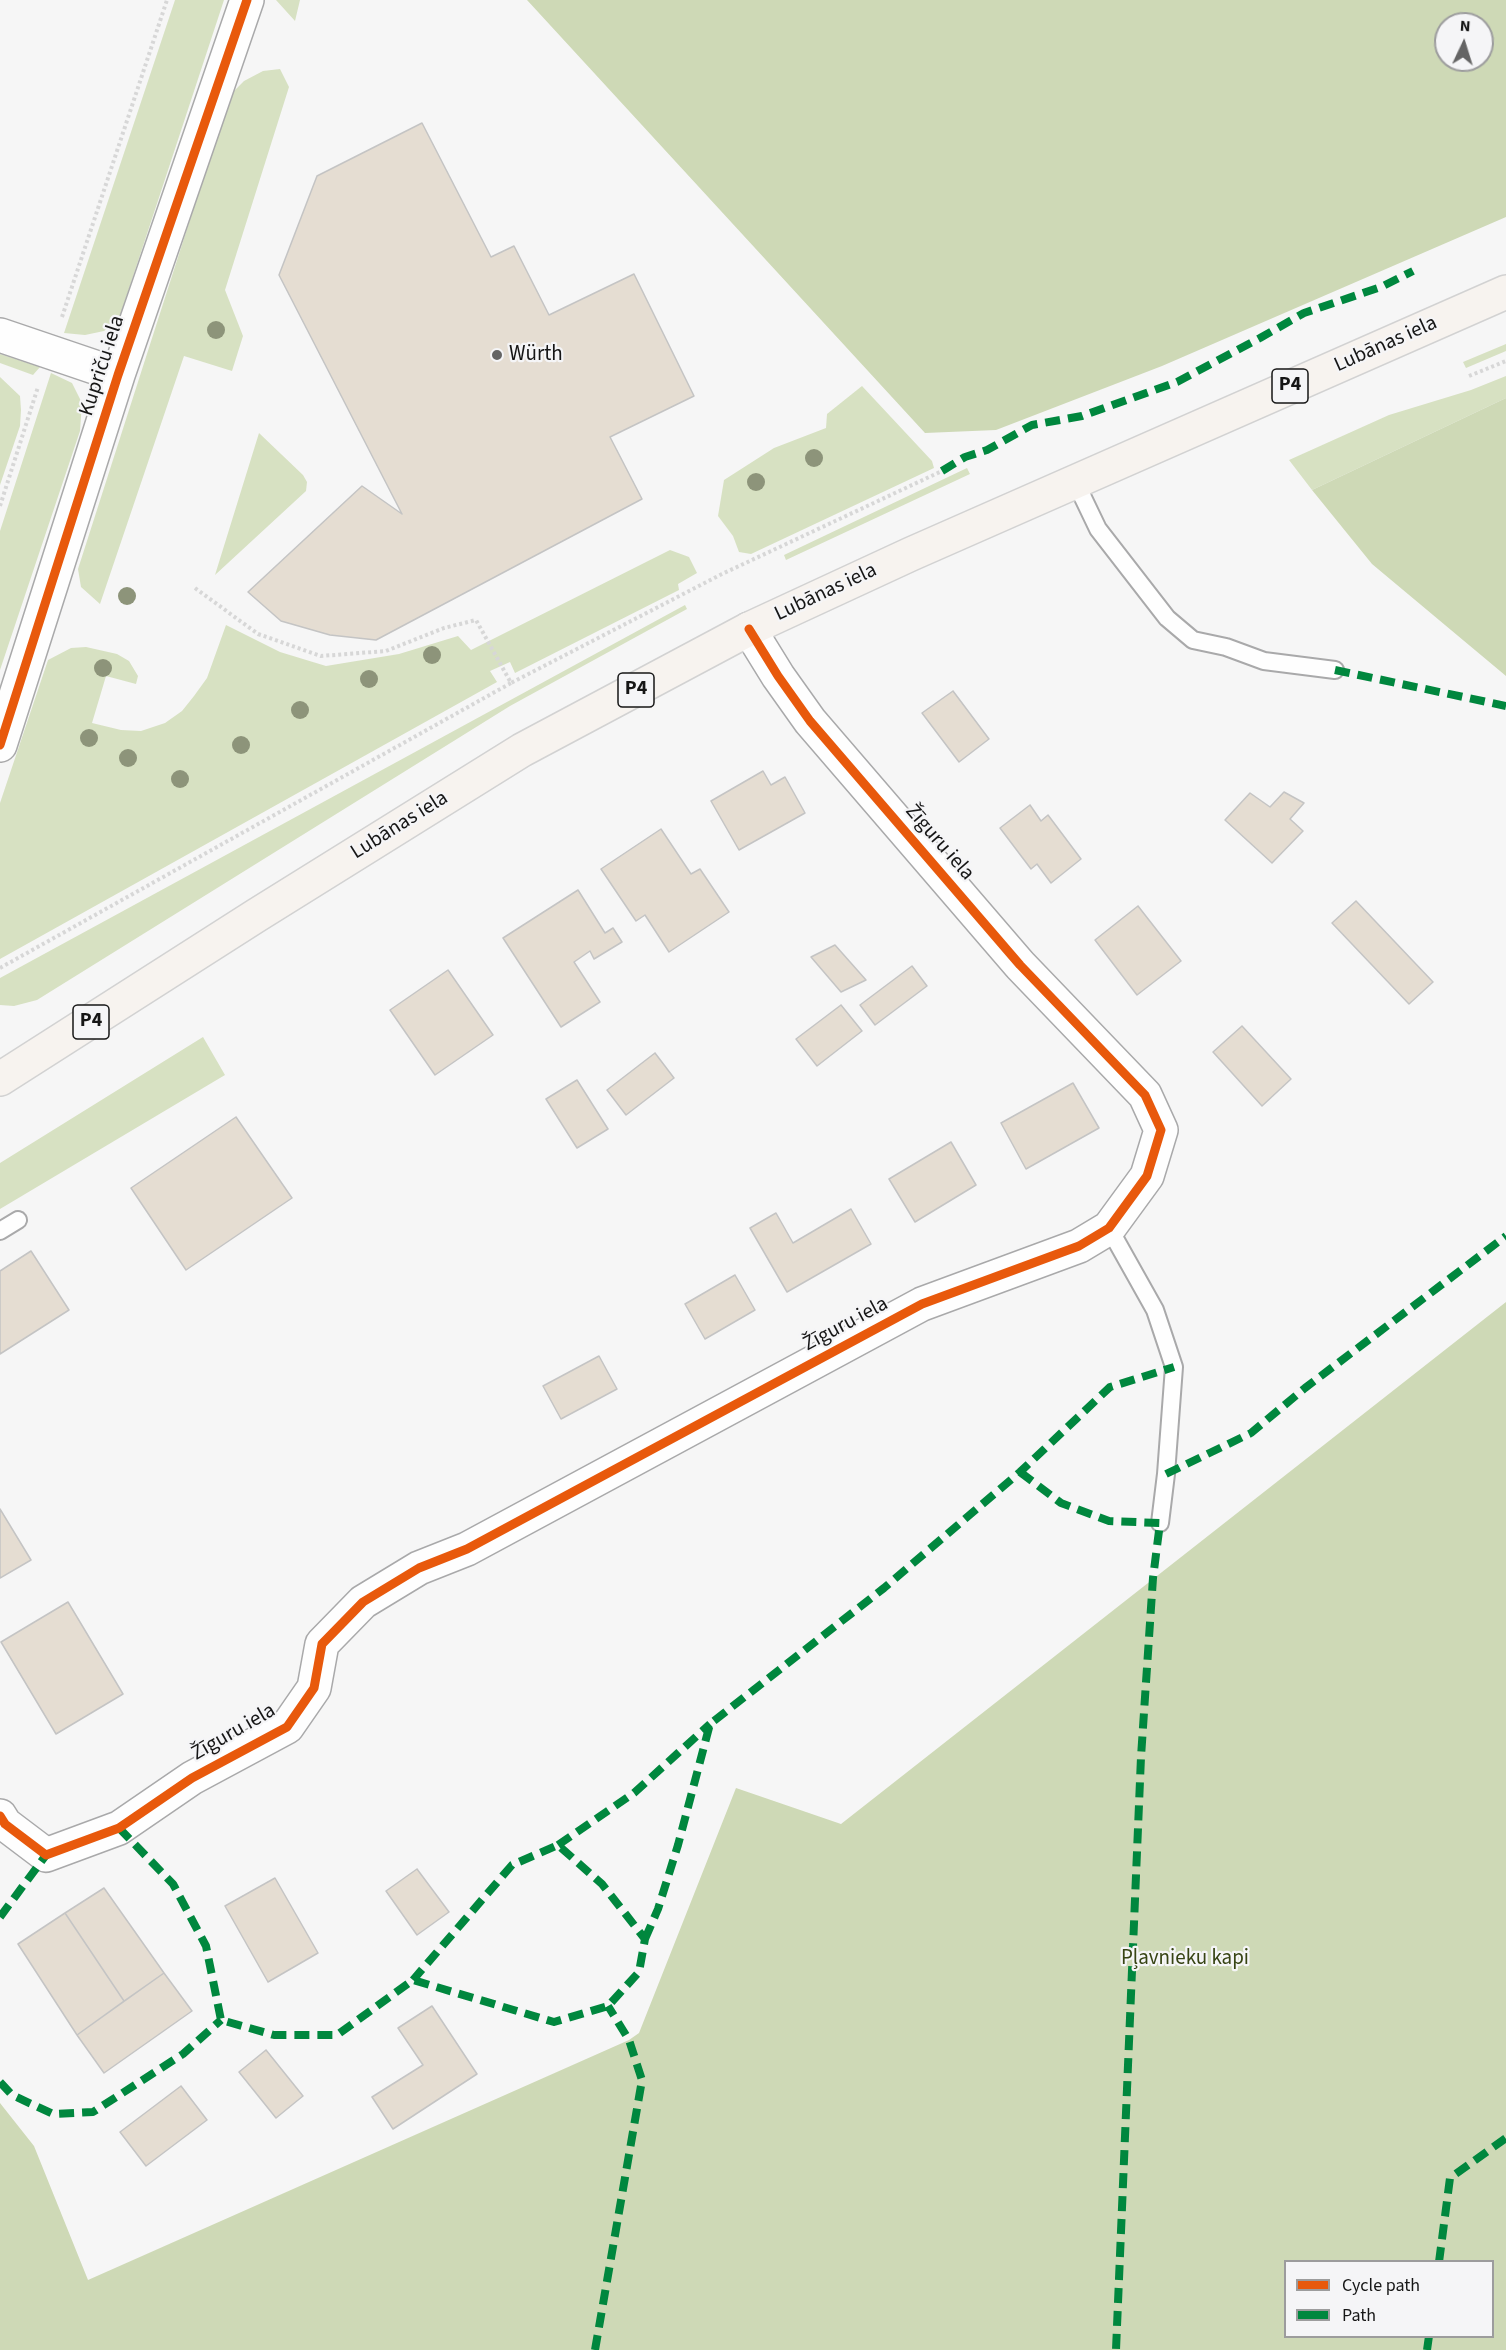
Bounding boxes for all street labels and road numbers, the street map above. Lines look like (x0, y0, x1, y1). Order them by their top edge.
street label: Lubānas iela (1331, 311, 1441, 379)
street label: Kupriču iela (75, 313, 131, 419)
road number: P4 (1272, 369, 1308, 403)
street label: Lubānas iela (771, 558, 881, 628)
road number: P4 (618, 673, 654, 707)
street label: Lubānas iela (347, 786, 453, 866)
street label: Žīguru iela (899, 800, 979, 886)
road number: P4 (73, 1005, 109, 1039)
street label: Žīguru iela (799, 1292, 893, 1358)
street label: Žīguru iela (187, 1699, 281, 1767)

